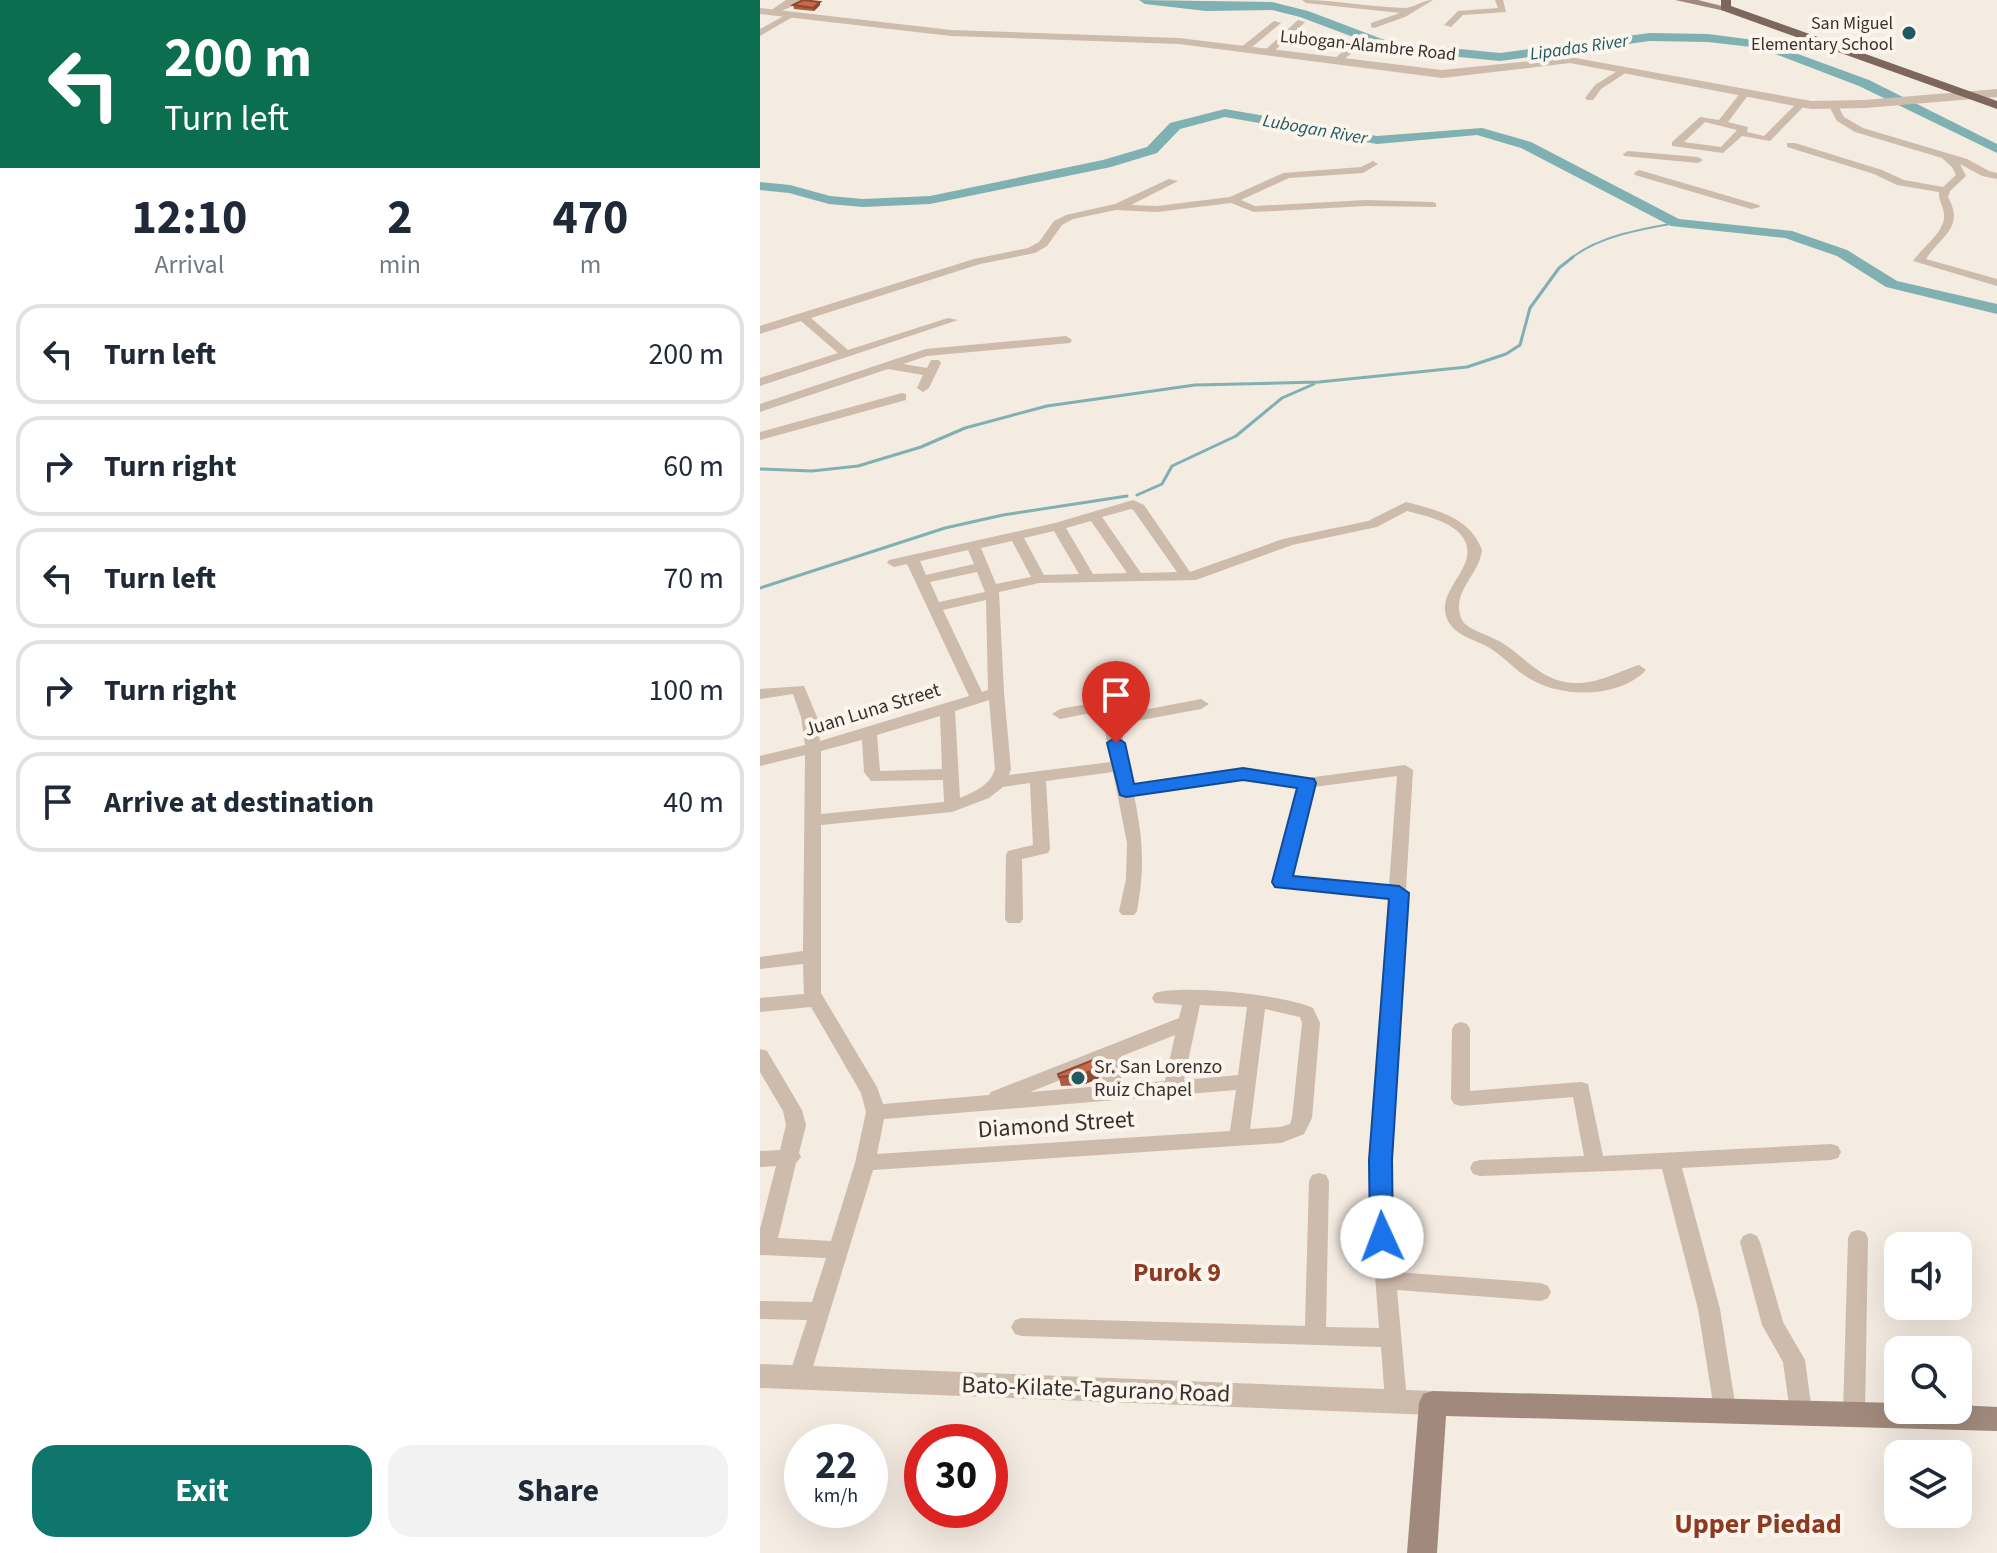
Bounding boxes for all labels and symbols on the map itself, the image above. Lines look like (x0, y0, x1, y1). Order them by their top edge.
place label: San Miguel Elementary School (1751, 11, 1893, 57)
street label: Lubogan-Alambre Road (1279, 24, 1457, 67)
marker: San Miguel Elementary School (1900, 24, 1918, 42)
water label: Lipadas River (1528, 28, 1631, 67)
water label: Lubogan River (1261, 108, 1370, 151)
pin (1082, 661, 1150, 743)
street label: Juan Luna Street (801, 676, 944, 744)
place label: Sr. San Lorenzo Ruiz Chapel (1094, 1053, 1222, 1104)
marker: Sr. San Lorenzo Ruiz Chapel (1069, 1069, 1087, 1087)
street label: Diamond Street (976, 1102, 1136, 1147)
position arrow (1340, 1195, 1424, 1279)
district label: Purok 9 (1133, 1254, 1221, 1291)
street label: Bato-Kilate-Tagurano Road (961, 1367, 1231, 1412)
speed limit sign: 30 (904, 1424, 1008, 1528)
district label: Upper Piedad (1674, 1504, 1842, 1544)

